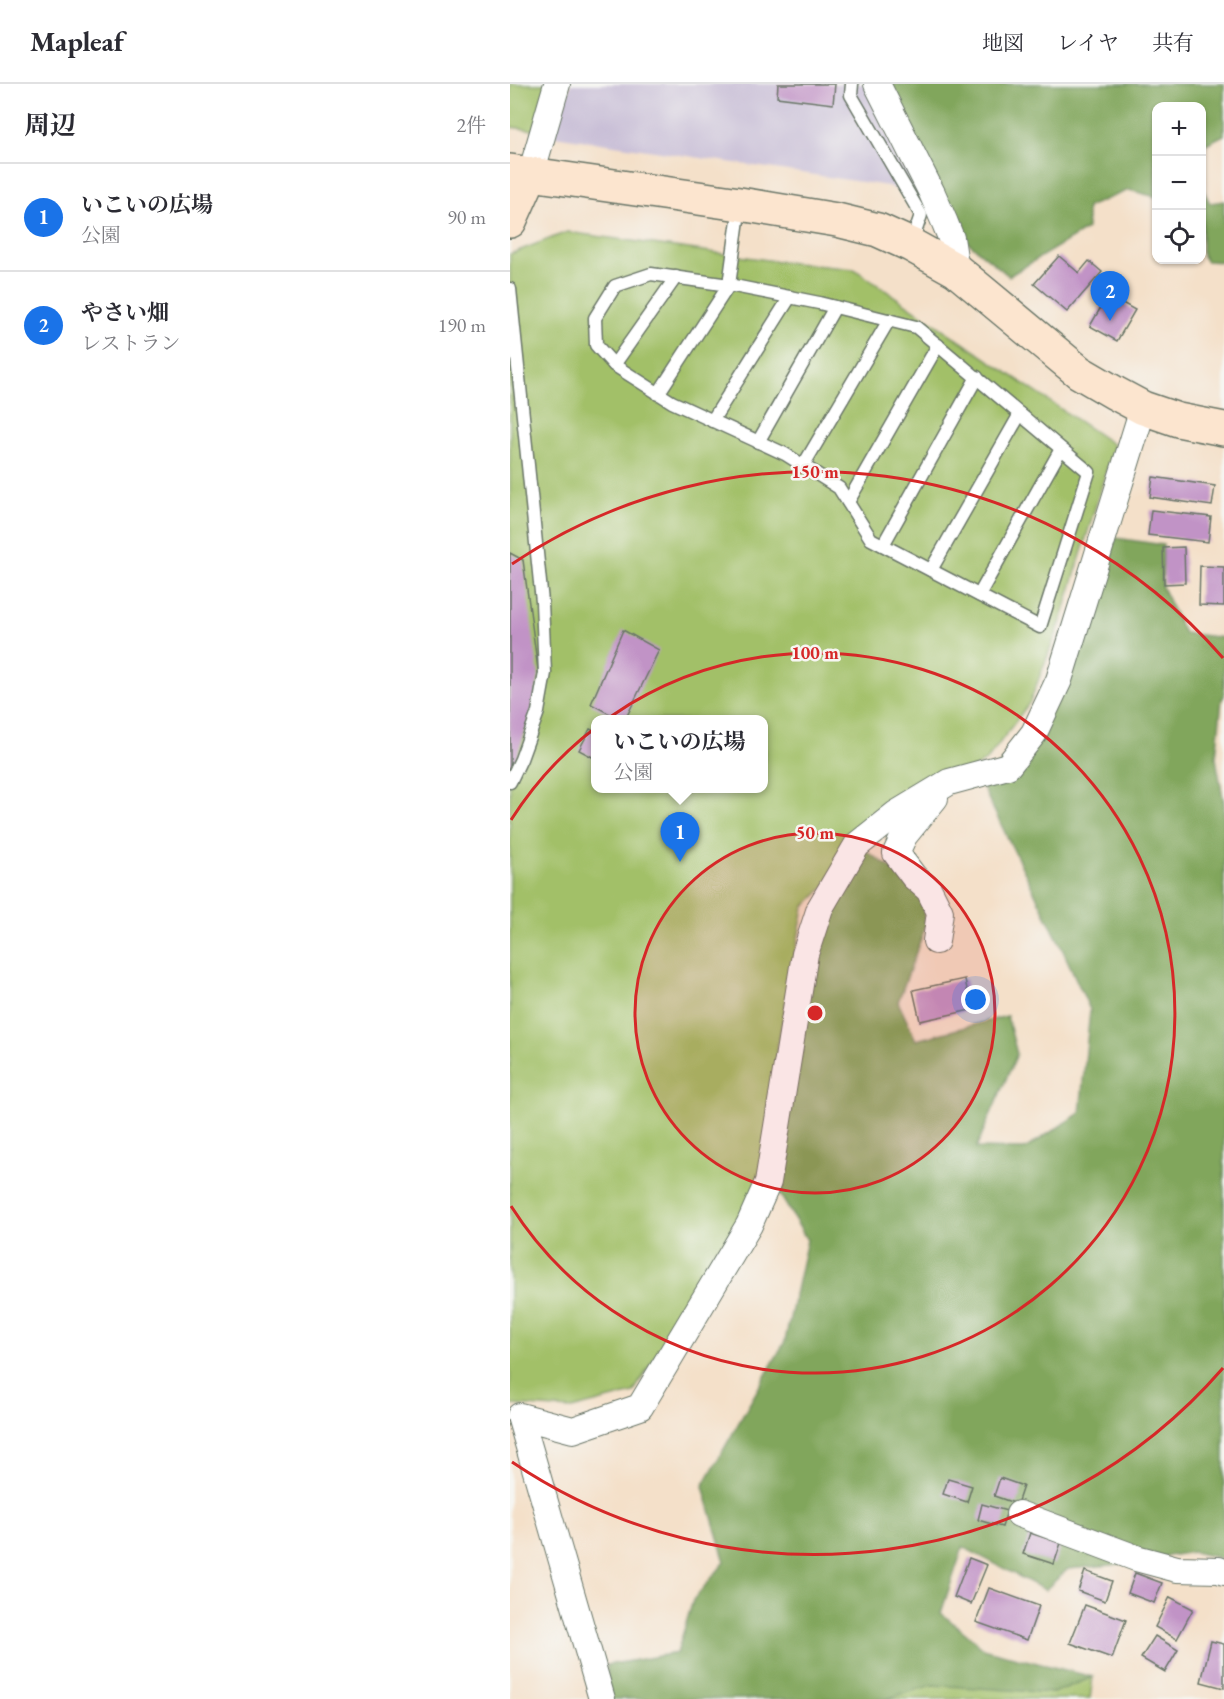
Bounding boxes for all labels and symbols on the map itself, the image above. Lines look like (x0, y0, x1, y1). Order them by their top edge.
pin: 2 (1090, 272, 1130, 321)
text: 150 m (791, 460, 839, 483)
text: 100 m (791, 641, 839, 664)
pin: 1 (660, 812, 700, 862)
text: 50 m (796, 821, 834, 844)
your location (961, 985, 990, 1014)
centre of rings (805, 1003, 825, 1023)

